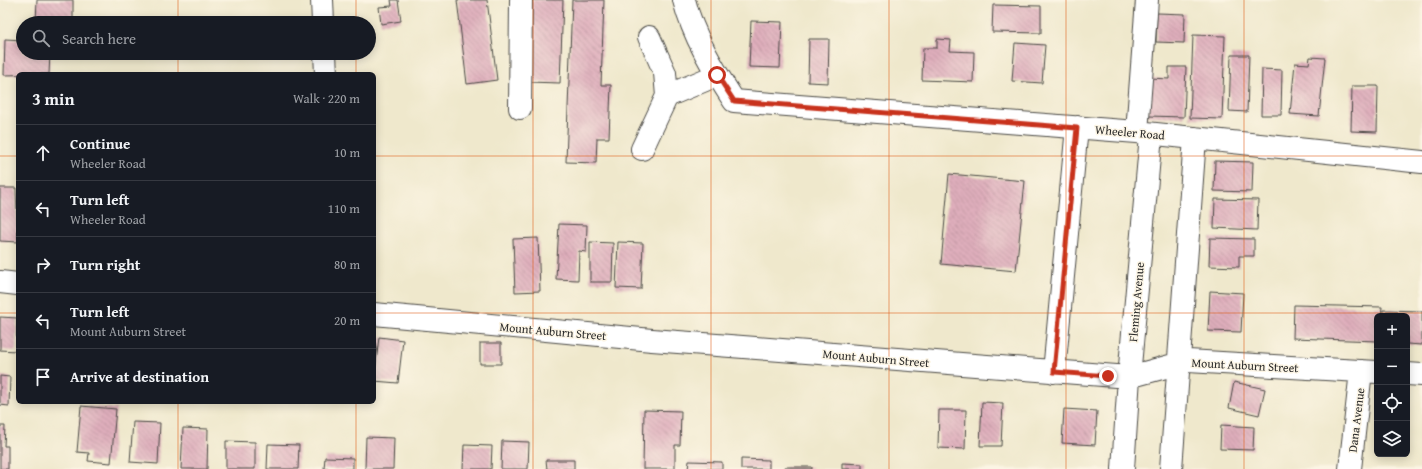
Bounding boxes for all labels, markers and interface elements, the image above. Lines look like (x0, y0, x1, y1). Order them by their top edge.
search box (16, 16, 376, 60)
icon: search (30, 27, 52, 49)
text: Search here (62, 28, 136, 49)
route start (708, 66, 726, 84)
text: 3 min (32, 86, 74, 111)
text: Walk · 220 m (293, 89, 360, 108)
street label: Wheeler Road (1094, 120, 1166, 144)
text: Continue (70, 133, 131, 154)
icon: ahead (32, 142, 54, 164)
text: 10 m (334, 143, 360, 162)
text: Wheeler Road (70, 154, 146, 173)
text: Turn left (70, 189, 129, 210)
icon: left (32, 198, 54, 220)
text: 110 m (328, 199, 360, 218)
text: Wheeler Road (70, 210, 146, 229)
icon: right (32, 254, 54, 276)
text: Turn right (70, 254, 141, 275)
text: 80 m (334, 255, 360, 274)
street label: Fleming Avenue (1124, 261, 1148, 343)
text: Turn left (70, 301, 129, 322)
icon: left (32, 310, 54, 332)
text: 20 m (334, 311, 360, 330)
map controls (1374, 313, 1410, 457)
button: + (1374, 313, 1410, 349)
street label: Mount Auburn Street (499, 318, 608, 344)
text: Mount Auburn Street (70, 322, 186, 341)
street label: Mount Auburn Street (822, 345, 931, 371)
button: − (1374, 349, 1410, 385)
street label: Mount Auburn Street (1191, 354, 1300, 376)
icon: arrive (32, 366, 54, 388)
text: Arrive at destination (70, 366, 209, 387)
route end (1099, 367, 1117, 385)
button: locate (1374, 385, 1410, 421)
street label: Dana Avenue (1344, 386, 1368, 453)
button: layers (1374, 421, 1410, 457)

